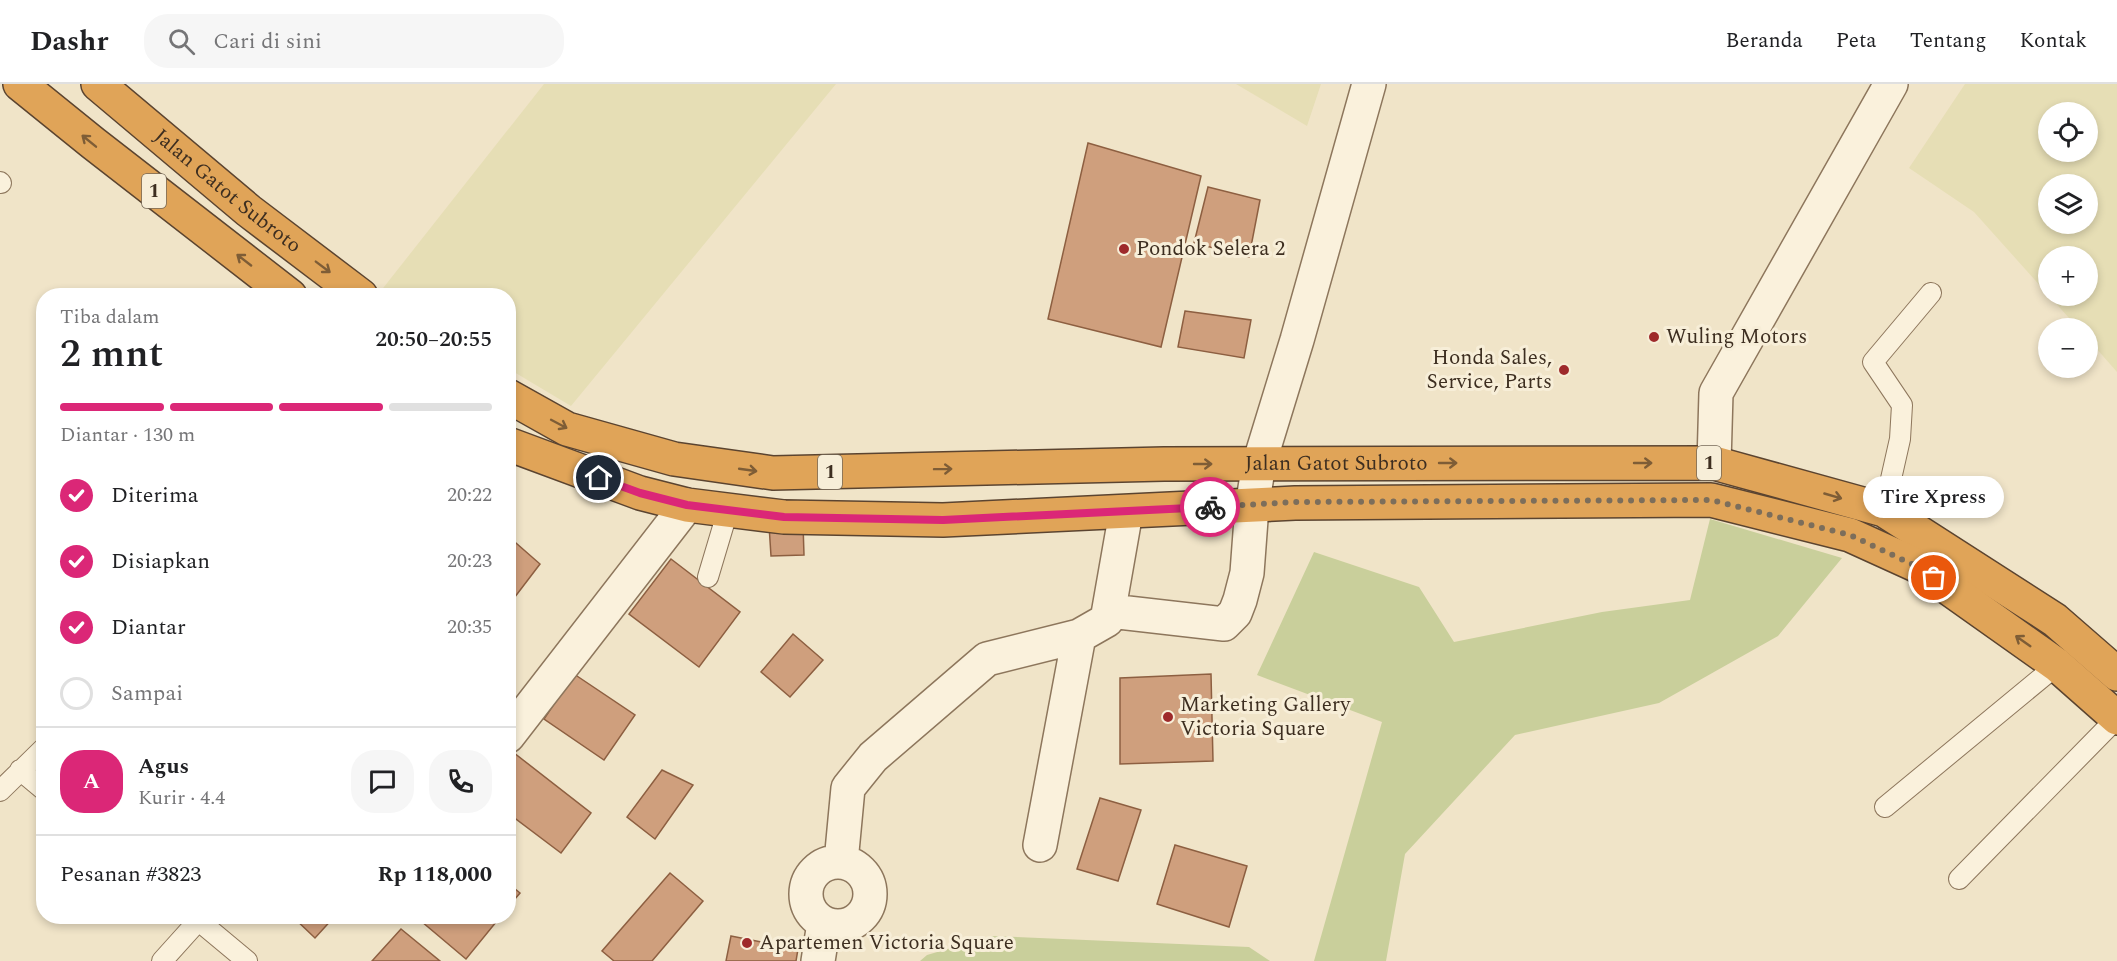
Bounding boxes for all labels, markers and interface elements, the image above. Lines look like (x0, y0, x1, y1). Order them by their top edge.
search box (144, 14, 564, 68)
text: Dashr (30, 20, 108, 63)
icon: search (165, 25, 198, 58)
text: Cari di sini (213, 25, 322, 58)
text: Beranda (1726, 25, 1803, 57)
text: Peta (1836, 25, 1877, 57)
text: Tentang (1910, 25, 1986, 57)
text: Kontak (2019, 25, 2087, 57)
map controls (2038, 102, 2098, 378)
button: locate (2038, 102, 2098, 162)
street label: Jalan Gatot Subroto (146, 121, 308, 261)
one-way arrow (82, 134, 98, 147)
road number: 1 (142, 174, 166, 208)
button: layers (2038, 174, 2098, 234)
place label: Pondok Selera 2 (1136, 233, 1285, 265)
marker: Pondok Selera 2 (1117, 242, 1131, 256)
button: + (2038, 246, 2098, 306)
one-way arrow (236, 253, 252, 266)
one-way arrow (314, 260, 330, 273)
text: Tiba dalam (60, 302, 160, 332)
button: − (2038, 318, 2098, 378)
place label: Wuling Motors (1666, 321, 1807, 353)
text: 20:50–20:55 (375, 323, 492, 356)
text: 2 mnt (60, 325, 163, 384)
marker: Wuling Motors (1647, 330, 1661, 344)
place label: Honda Sales, Service, Parts (1426, 342, 1552, 398)
marker: Honda Sales, Service, Parts (1557, 363, 1571, 377)
one-way arrow (550, 419, 568, 430)
text: Diantar · 130 m (60, 420, 195, 450)
road number: 1 (1697, 446, 1721, 480)
street label: Jalan Gatot Subroto (1245, 448, 1428, 480)
pin (573, 452, 624, 503)
road number: 1 (818, 455, 842, 489)
one-way arrow (1437, 457, 1457, 469)
one-way arrow (1632, 457, 1652, 469)
one-way arrow (1193, 458, 1213, 470)
icon: home (582, 461, 615, 494)
one-way arrow (932, 463, 952, 475)
one-way arrow (738, 464, 758, 475)
callout: Tire Xpress (1864, 476, 2004, 518)
courier (1180, 477, 1240, 537)
icon: check (60, 479, 93, 512)
text: Diterima (111, 479, 199, 512)
text: 20:22 (447, 480, 492, 510)
text: Tire Xpress (1881, 482, 1986, 512)
icon: bike (1194, 491, 1227, 524)
one-way arrow (1823, 491, 1842, 502)
icon: check (60, 545, 93, 578)
text: Disiapkan (111, 545, 210, 578)
text: 20:23 (447, 546, 492, 576)
pin (1908, 552, 1959, 603)
icon: bag (1917, 561, 1950, 594)
icon: check (60, 611, 93, 644)
text: Diantar (111, 611, 186, 644)
text: 20:35 (447, 612, 492, 642)
one-way arrow (2016, 635, 2032, 647)
text: Sampai (111, 677, 183, 710)
place label: Marketing Gallery Victoria Square (1180, 689, 1351, 745)
marker: Marketing Gallery Victoria Square (1161, 710, 1175, 724)
text: Agus (138, 750, 189, 783)
button: chat (351, 750, 414, 813)
button: phone (429, 750, 492, 813)
text: A (83, 765, 100, 798)
text: Kurir · 4.4 (138, 783, 225, 813)
text: Pesanan #3823 (60, 858, 201, 891)
text: Rp 118,000 (378, 858, 492, 891)
place label: Apartemen Victoria Square (759, 927, 1014, 959)
marker: Apartemen Victoria Square (740, 936, 754, 950)

